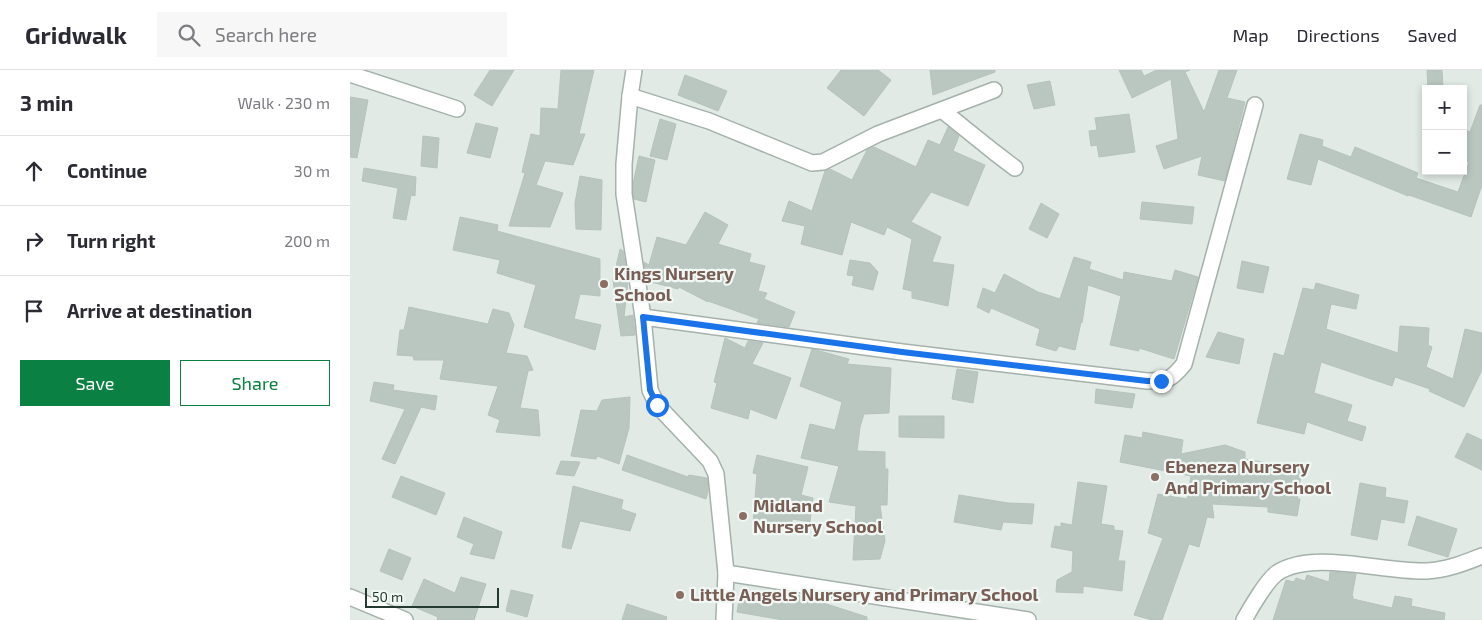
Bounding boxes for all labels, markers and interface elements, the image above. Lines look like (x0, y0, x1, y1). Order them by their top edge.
search box (157, 12, 507, 57)
text: Gridwalk (25, 20, 127, 49)
icon: search (175, 21, 203, 49)
text: Search here (215, 23, 317, 46)
text: Map (1232, 24, 1269, 46)
text: Directions (1297, 24, 1380, 46)
text: Saved (1408, 24, 1457, 46)
map controls (1422, 85, 1467, 175)
button: + (1422, 85, 1467, 130)
text: 3 min (20, 90, 73, 115)
text: Walk · 230 m (237, 93, 330, 112)
button: − (1422, 130, 1467, 175)
icon: ahead (20, 157, 48, 185)
text: Continue (67, 159, 147, 182)
text: 30 m (294, 161, 330, 180)
icon: right (20, 227, 48, 255)
text: Turn right (67, 229, 155, 252)
text: 200 m (284, 231, 330, 250)
place label: Kings Nursery School (614, 262, 735, 305)
marker: Kings Nursery School (598, 278, 610, 290)
icon: arrive (20, 297, 48, 325)
text: Arrive at destination (67, 299, 252, 322)
button: Save (20, 360, 170, 406)
button: Share (180, 360, 330, 406)
route end (1150, 370, 1173, 393)
route start (646, 394, 669, 417)
place label: Ebeneza Nursery And Primary School (1165, 455, 1331, 498)
marker: Ebeneza Nursery And Primary School (1149, 471, 1161, 483)
place label: Midland Nursery School (753, 494, 883, 537)
marker: Midland Nursery School (737, 510, 749, 522)
place label: Little Angels Nursery and Primary School (690, 583, 1039, 605)
scale bar (365, 585, 499, 608)
text: 50 m (372, 588, 403, 605)
marker: Little Angels Nursery and Primary School (674, 589, 686, 601)

